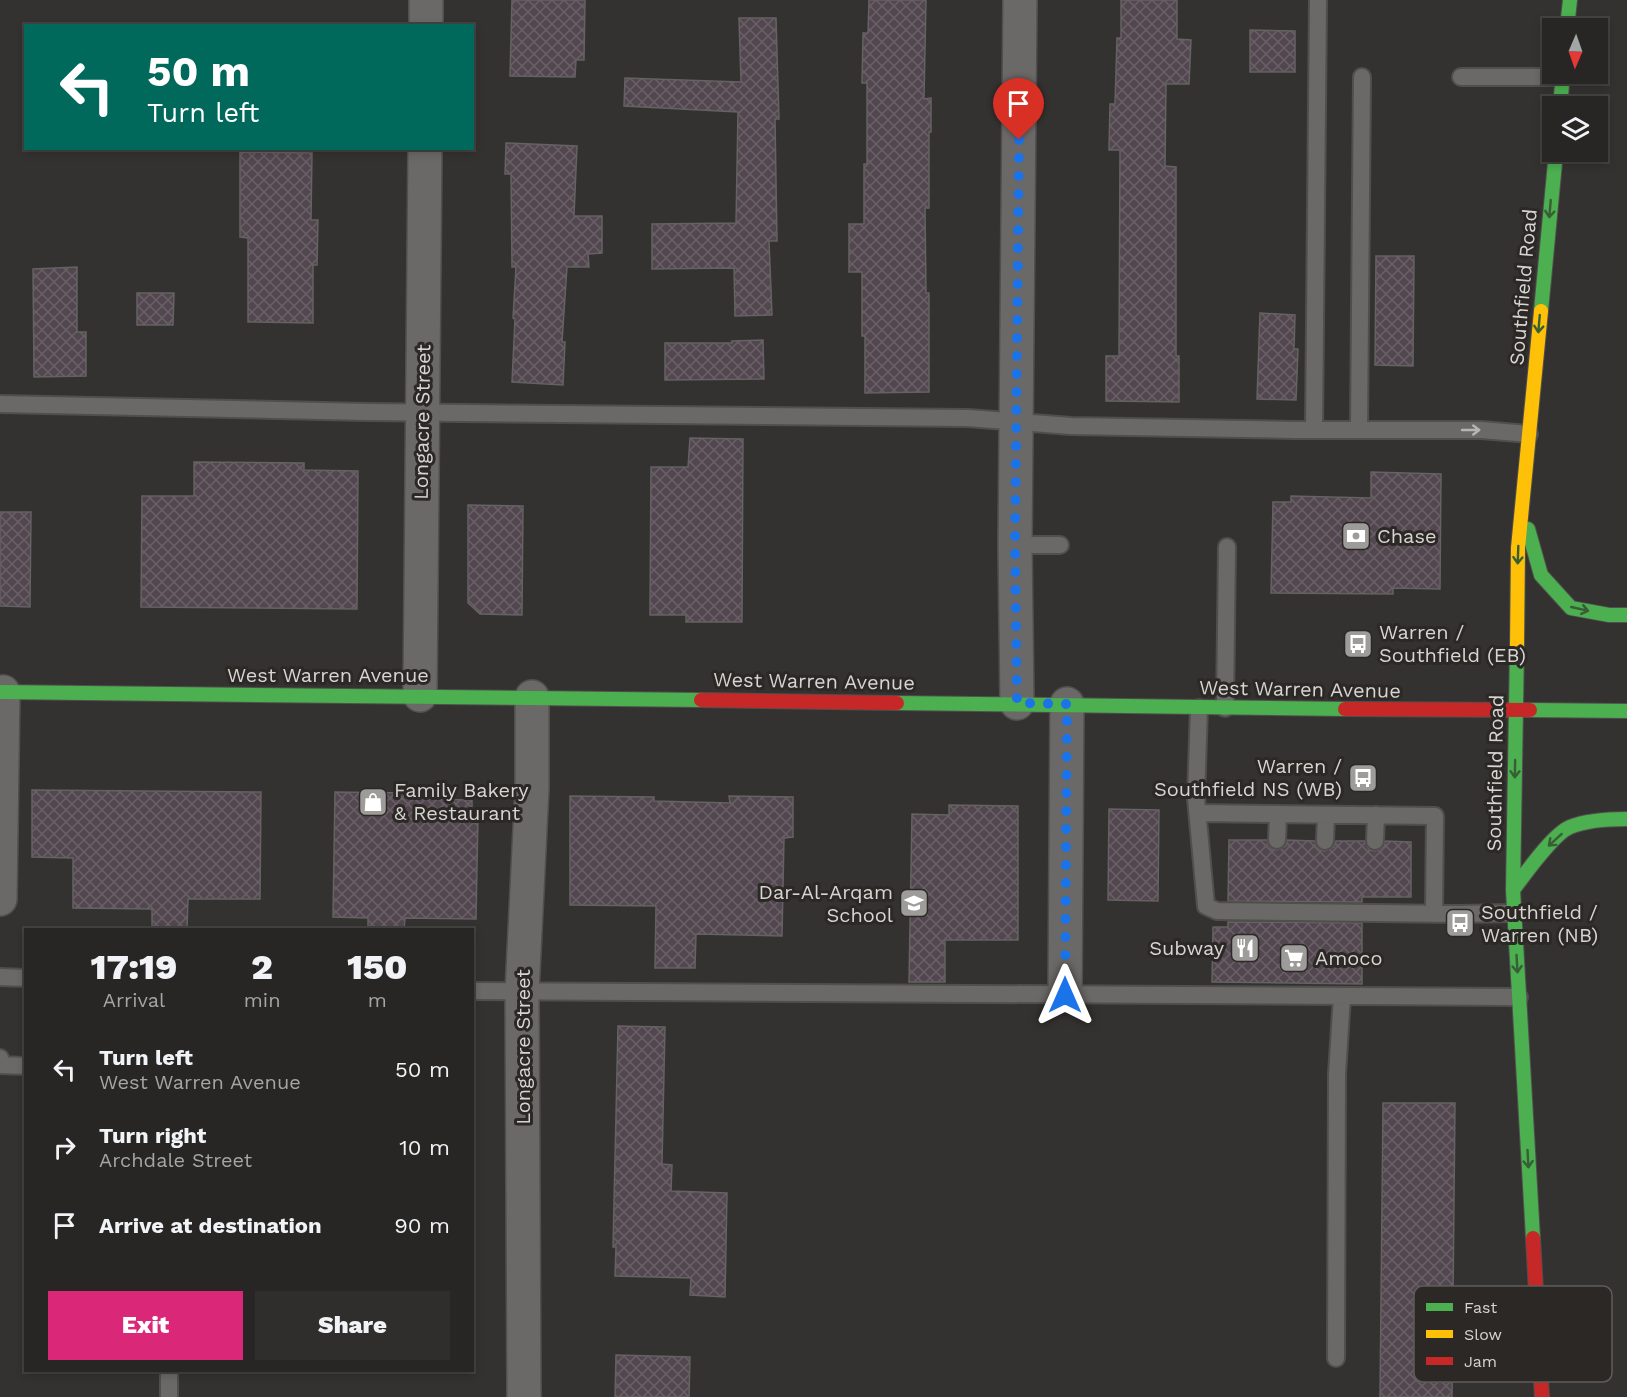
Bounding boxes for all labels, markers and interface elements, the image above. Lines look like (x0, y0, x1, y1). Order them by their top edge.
north arrow (1542, 18, 1608, 84)
map controls (1542, 18, 1608, 162)
text: 50 m (147, 47, 250, 96)
icon: left (48, 48, 126, 126)
pin (993, 78, 1044, 140)
icon: arrive (1002, 87, 1035, 120)
button: layers (1542, 96, 1608, 162)
text: Turn left (147, 97, 259, 129)
one-way arrow (1544, 198, 1555, 218)
street label: Southfield Road (1504, 208, 1542, 366)
one-way arrow (1533, 314, 1544, 334)
street label: Longacre Street (409, 343, 435, 500)
one-way arrow (1461, 424, 1481, 436)
bank icon: Chase (1340, 520, 1372, 552)
place label: Chase (1377, 524, 1437, 548)
one-way arrow (1513, 544, 1524, 564)
one-way arrow (1570, 604, 1589, 615)
place label: Warren / Southfield (EB) (1379, 620, 1526, 667)
bus stop icon: Warren / Southfield (EB) (1342, 628, 1374, 660)
street label: West Warren Avenue (227, 663, 429, 687)
street label: West Warren Avenue (713, 667, 915, 695)
street label: West Warren Avenue (1199, 675, 1401, 703)
street label: Southfield Road (1482, 694, 1508, 852)
place label: Warren / Southfield NS (WB) (1154, 754, 1342, 801)
one-way arrow (1509, 759, 1521, 779)
bus stop icon: Warren / Southfield NS (WB) (1347, 762, 1379, 794)
place label: Family Bakery & Restaurant (394, 778, 529, 825)
shop icon: Family Bakery & Restaurant (357, 786, 389, 818)
one-way arrow (1548, 833, 1563, 847)
place label: Dar-Al-Arqam School (759, 880, 893, 927)
school or university icon: Dar-Al-Arqam School (898, 887, 930, 919)
place label: Southfield / Warren (NB) (1481, 900, 1598, 947)
bus stop icon: Southfield / Warren (NB) (1444, 907, 1476, 939)
restaurant icon: Subway (1229, 932, 1261, 964)
place label: Subway (1149, 936, 1225, 960)
supermarket icon: Amoco (1278, 942, 1310, 974)
text: 17:19 (90, 946, 177, 988)
text: 2 (251, 946, 273, 988)
text: 150 (347, 946, 408, 988)
place label: Amoco (1315, 946, 1382, 970)
one-way arrow (1511, 954, 1522, 973)
position arrow (1033, 963, 1097, 1027)
street label: Longacre Street (511, 969, 535, 1125)
text: Arrival (103, 988, 165, 1012)
text: min (244, 988, 281, 1012)
text: m (368, 988, 387, 1012)
text: Turn left (99, 1045, 193, 1070)
icon: left (48, 1053, 81, 1086)
text: 50 m (395, 1057, 450, 1082)
text: West Warren Avenue (99, 1070, 301, 1094)
text: Turn right (99, 1123, 206, 1148)
icon: right (48, 1131, 81, 1164)
text: 10 m (399, 1135, 450, 1160)
text: Archdale Street (99, 1148, 252, 1172)
one-way arrow (1523, 1148, 1534, 1168)
icon: arrive (48, 1209, 81, 1242)
text: Arrive at destination (99, 1213, 322, 1238)
text: 90 m (394, 1213, 450, 1238)
legend (1414, 1286, 1612, 1382)
button: Exit (48, 1291, 243, 1360)
button: Share (255, 1291, 450, 1360)
text: Fast (1464, 1298, 1497, 1317)
text: Slow (1464, 1325, 1502, 1344)
text: Jam (1464, 1352, 1497, 1371)

